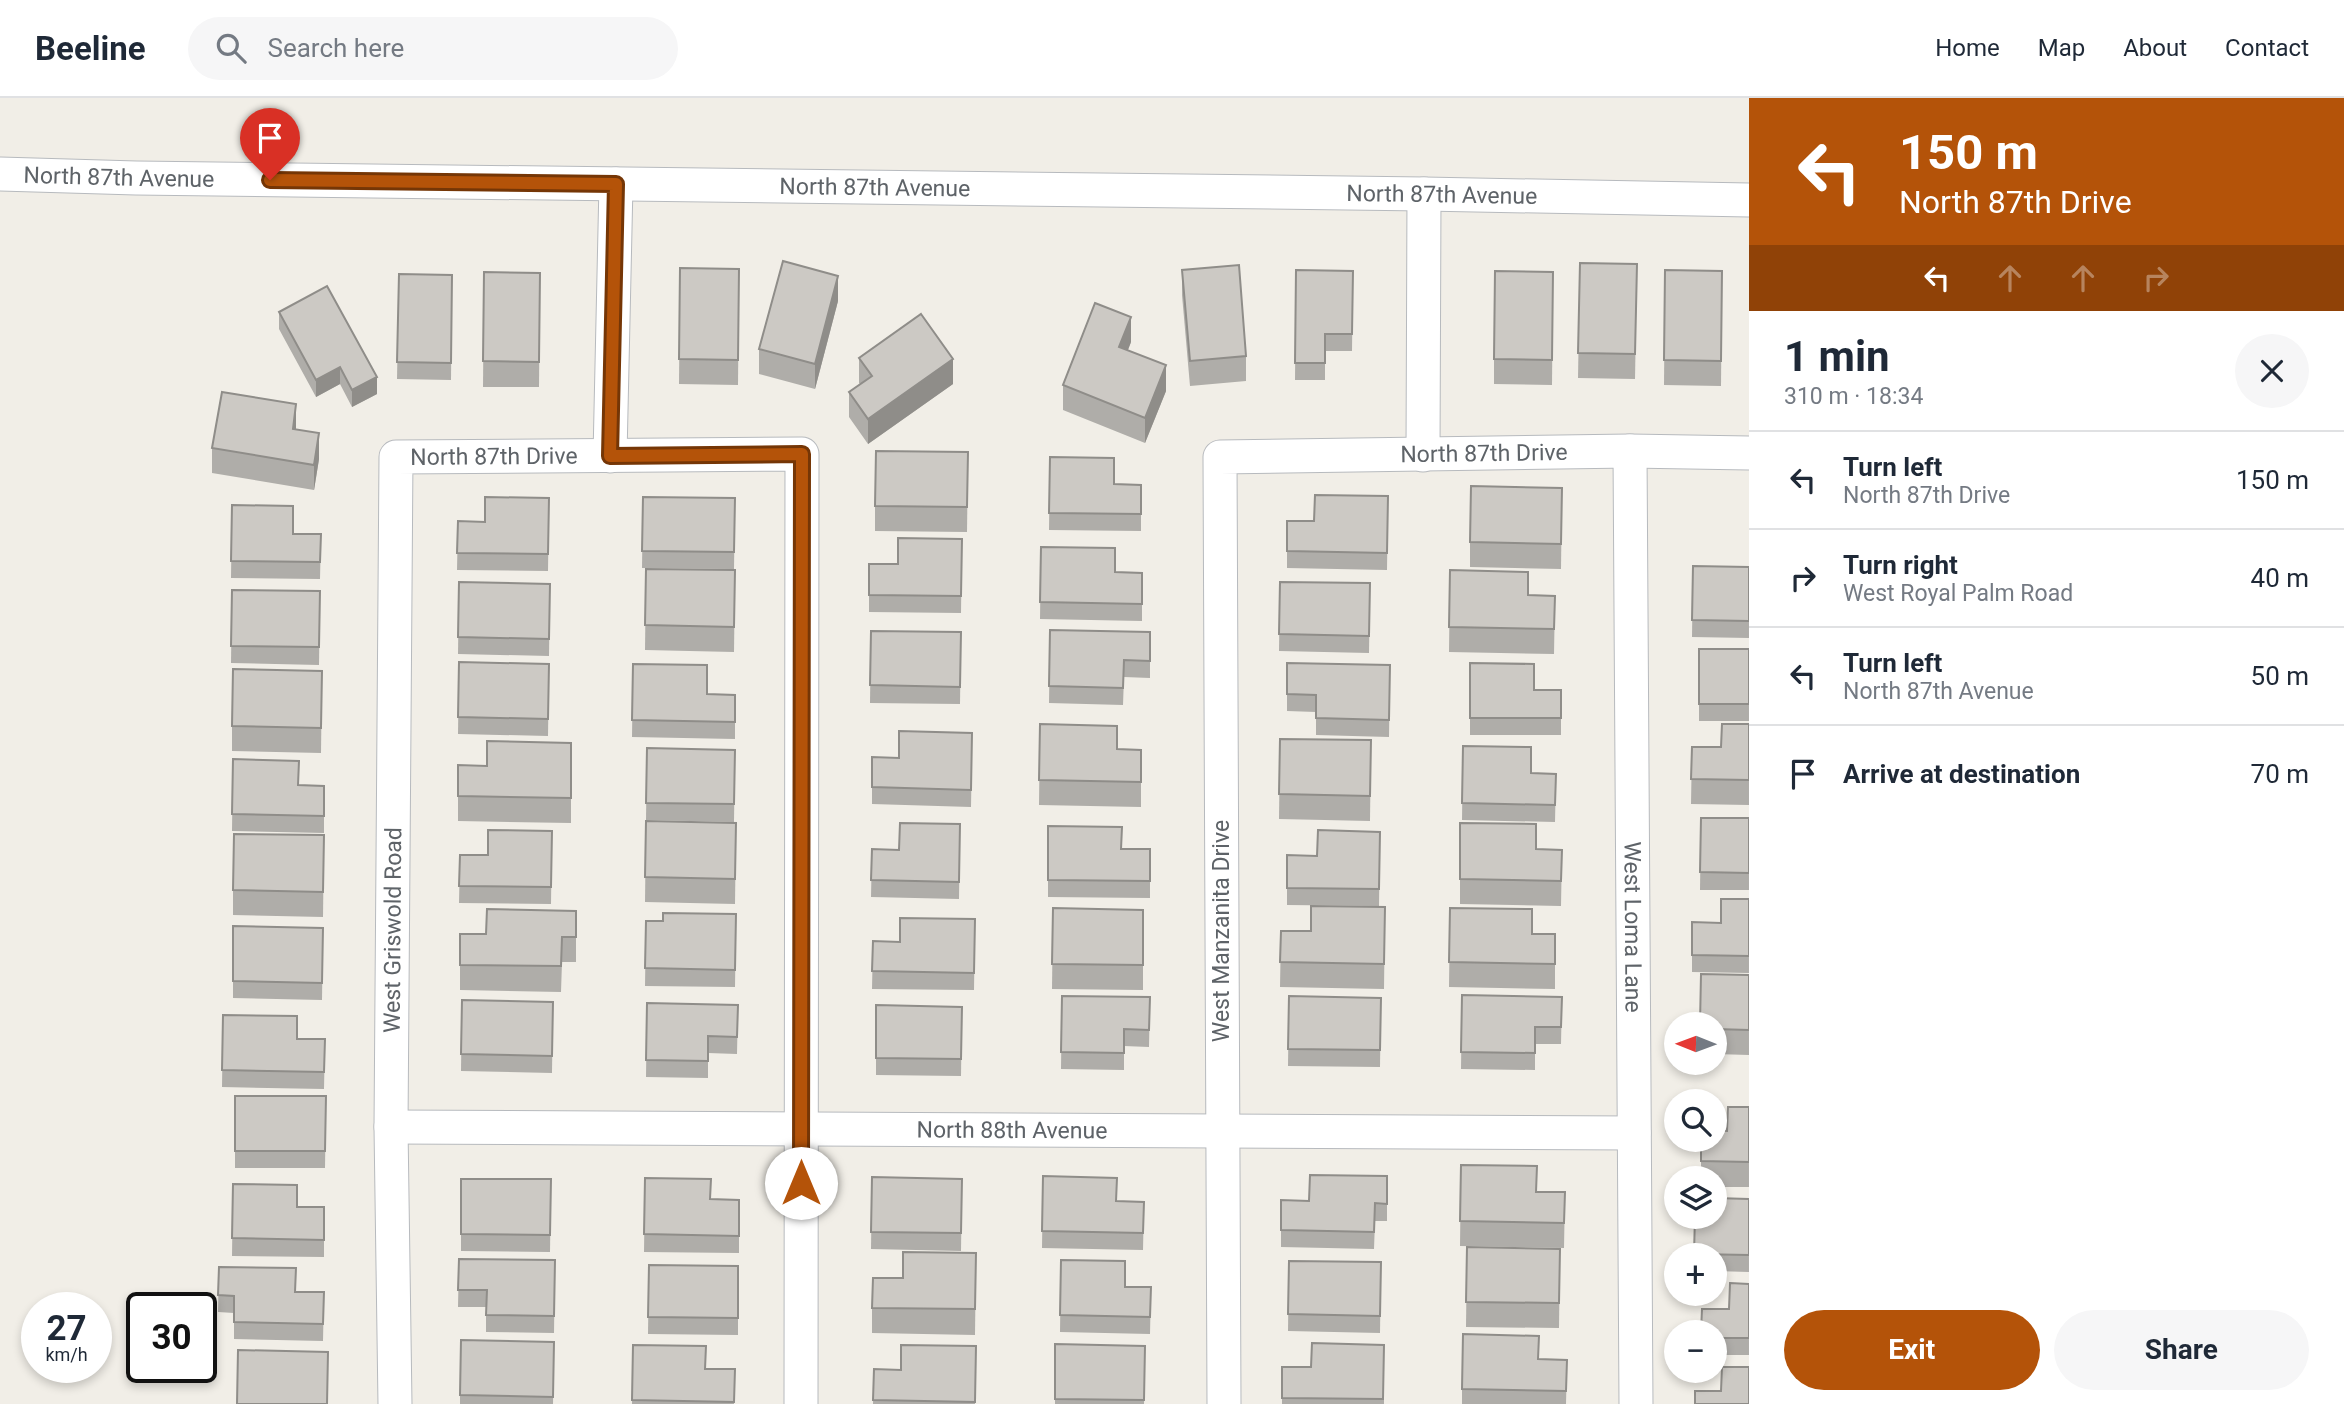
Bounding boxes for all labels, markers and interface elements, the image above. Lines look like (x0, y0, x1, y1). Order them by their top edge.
search box (188, 17, 678, 80)
text: Beeline (35, 29, 146, 68)
icon: search (212, 29, 250, 67)
text: Search here (268, 33, 404, 63)
text: Home (1935, 34, 2000, 62)
text: Map (2038, 34, 2085, 62)
text: About (2123, 34, 2187, 62)
text: Contact (2225, 34, 2309, 62)
pin (240, 108, 300, 180)
icon: arrive (251, 119, 289, 157)
text: 150 m (1899, 124, 2038, 181)
icon: left (1784, 126, 1875, 217)
street label: North 87th Avenue (23, 162, 215, 193)
street label: North 87th Avenue (779, 173, 970, 202)
street label: North 87th Avenue (1346, 180, 1537, 210)
text: North 87th Drive (1899, 183, 2132, 221)
icon: left (1918, 259, 1956, 297)
icon: ahead (1991, 259, 2029, 297)
icon: ahead (2064, 259, 2102, 297)
icon: right (2137, 259, 2175, 297)
text: 1 min (1784, 332, 1890, 381)
button: close (2235, 334, 2309, 408)
text: 310 m · 18:34 (1784, 383, 1923, 410)
street label: North 87th Drive (1400, 439, 1568, 468)
street label: North 87th Drive (410, 443, 578, 471)
text: Turn left (1843, 452, 1942, 482)
icon: left (1784, 461, 1822, 499)
text: 150 m (2236, 465, 2309, 495)
text: North 87th Drive (1843, 482, 2010, 509)
text: Turn right (1843, 550, 1958, 580)
icon: right (1784, 559, 1822, 597)
text: 40 m (2251, 563, 2309, 593)
text: West Royal Palm Road (1843, 580, 2073, 607)
text: Turn left (1843, 648, 1942, 678)
icon: left (1784, 657, 1822, 695)
text: 50 m (2251, 661, 2309, 691)
text: North 87th Avenue (1843, 678, 2034, 705)
icon: arrive (1784, 755, 1822, 793)
text: Arrive at destination (1843, 759, 2080, 789)
text: 70 m (2251, 759, 2309, 789)
street label: West Manzanita Drive (1208, 820, 1235, 1042)
street label: West Griswold Road (379, 827, 407, 1033)
street label: West Loma Lane (1618, 841, 1647, 1013)
north arrow (1664, 1012, 1727, 1074)
map controls (1664, 1012, 1727, 1383)
button: search (1664, 1089, 1727, 1152)
street label: North 88th Avenue (916, 1117, 1107, 1144)
position arrow (764, 1146, 838, 1220)
button: layers (1664, 1166, 1727, 1229)
button: + (1664, 1243, 1727, 1306)
speed limit sign: 30 (126, 1292, 217, 1383)
text: 27 (46, 1308, 87, 1349)
button: Exit (1784, 1310, 2040, 1390)
button: Share (2054, 1310, 2309, 1390)
button: − (1664, 1320, 1727, 1383)
text: km/h (45, 1344, 88, 1365)

